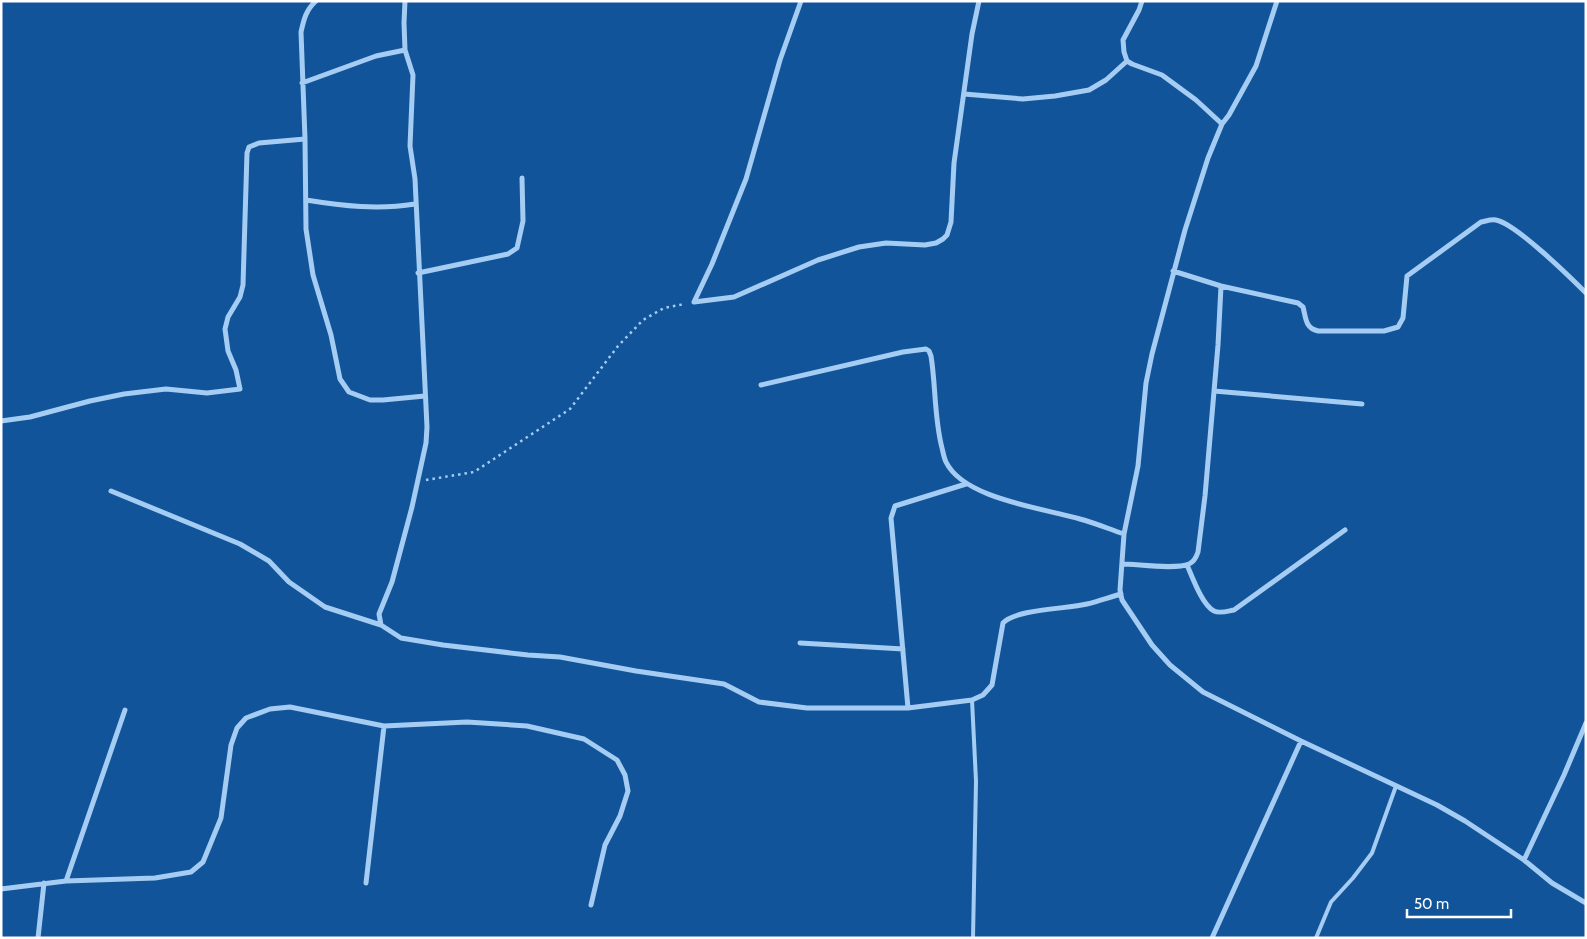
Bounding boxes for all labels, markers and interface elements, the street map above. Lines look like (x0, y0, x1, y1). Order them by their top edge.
scale bar (1407, 886, 1511, 918)
text: 50 m (1414, 895, 1449, 913)

